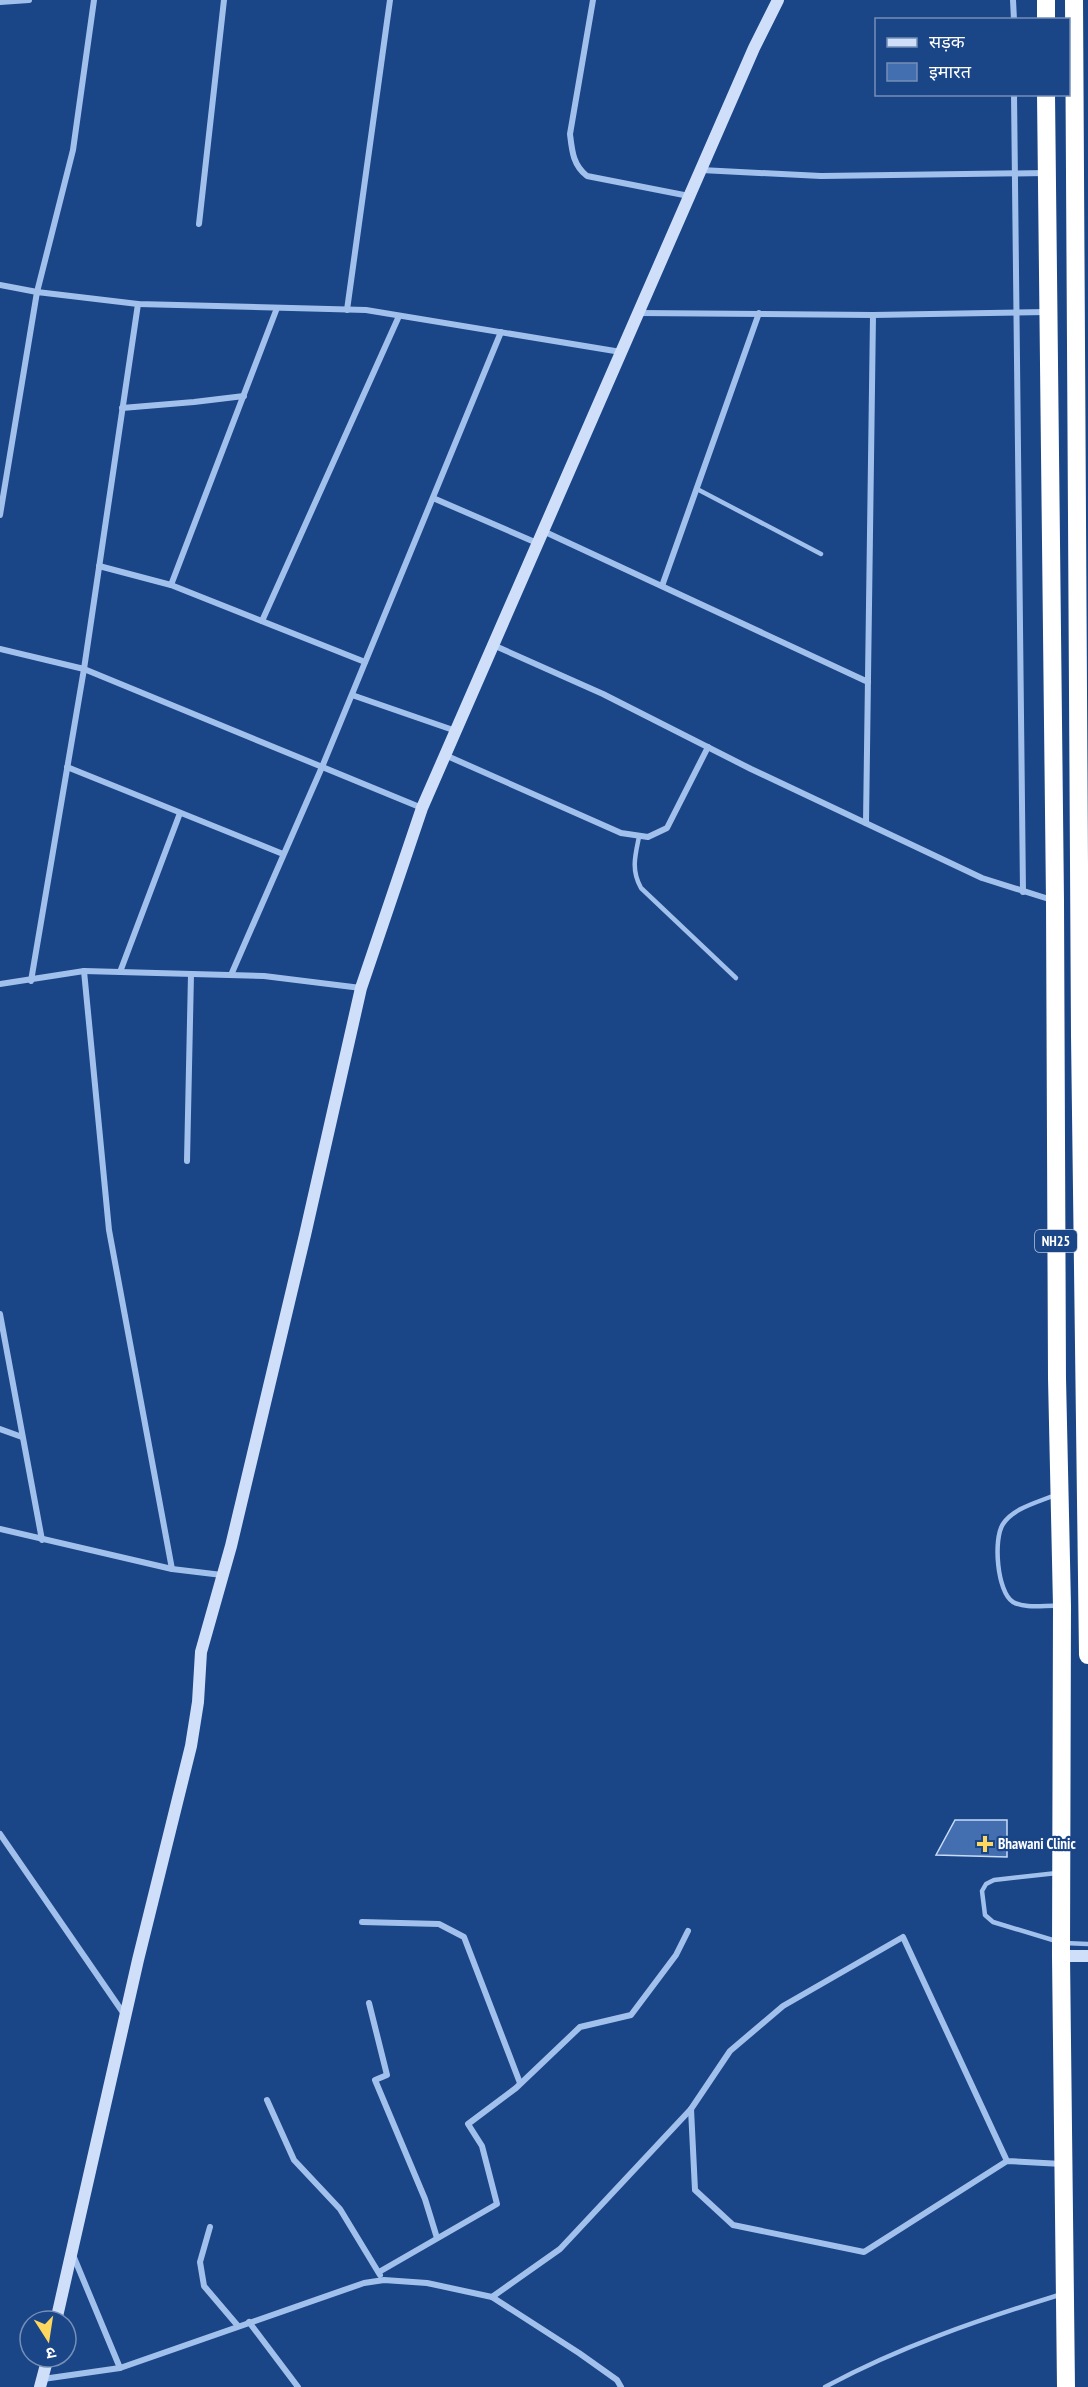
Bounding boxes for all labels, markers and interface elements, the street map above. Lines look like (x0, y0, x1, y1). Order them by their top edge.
legend (875, 18, 1070, 96)
text: सड़क (929, 30, 966, 53)
text: इमारत (929, 60, 972, 83)
road number: NH25 (1035, 1230, 1077, 1252)
place label: Bhawani Clinic (998, 1834, 1076, 1853)
marker: Bhawani Clinic (976, 1835, 994, 1853)
north arrow (18, 2309, 78, 2369)
text: उ (44, 2343, 58, 2365)

